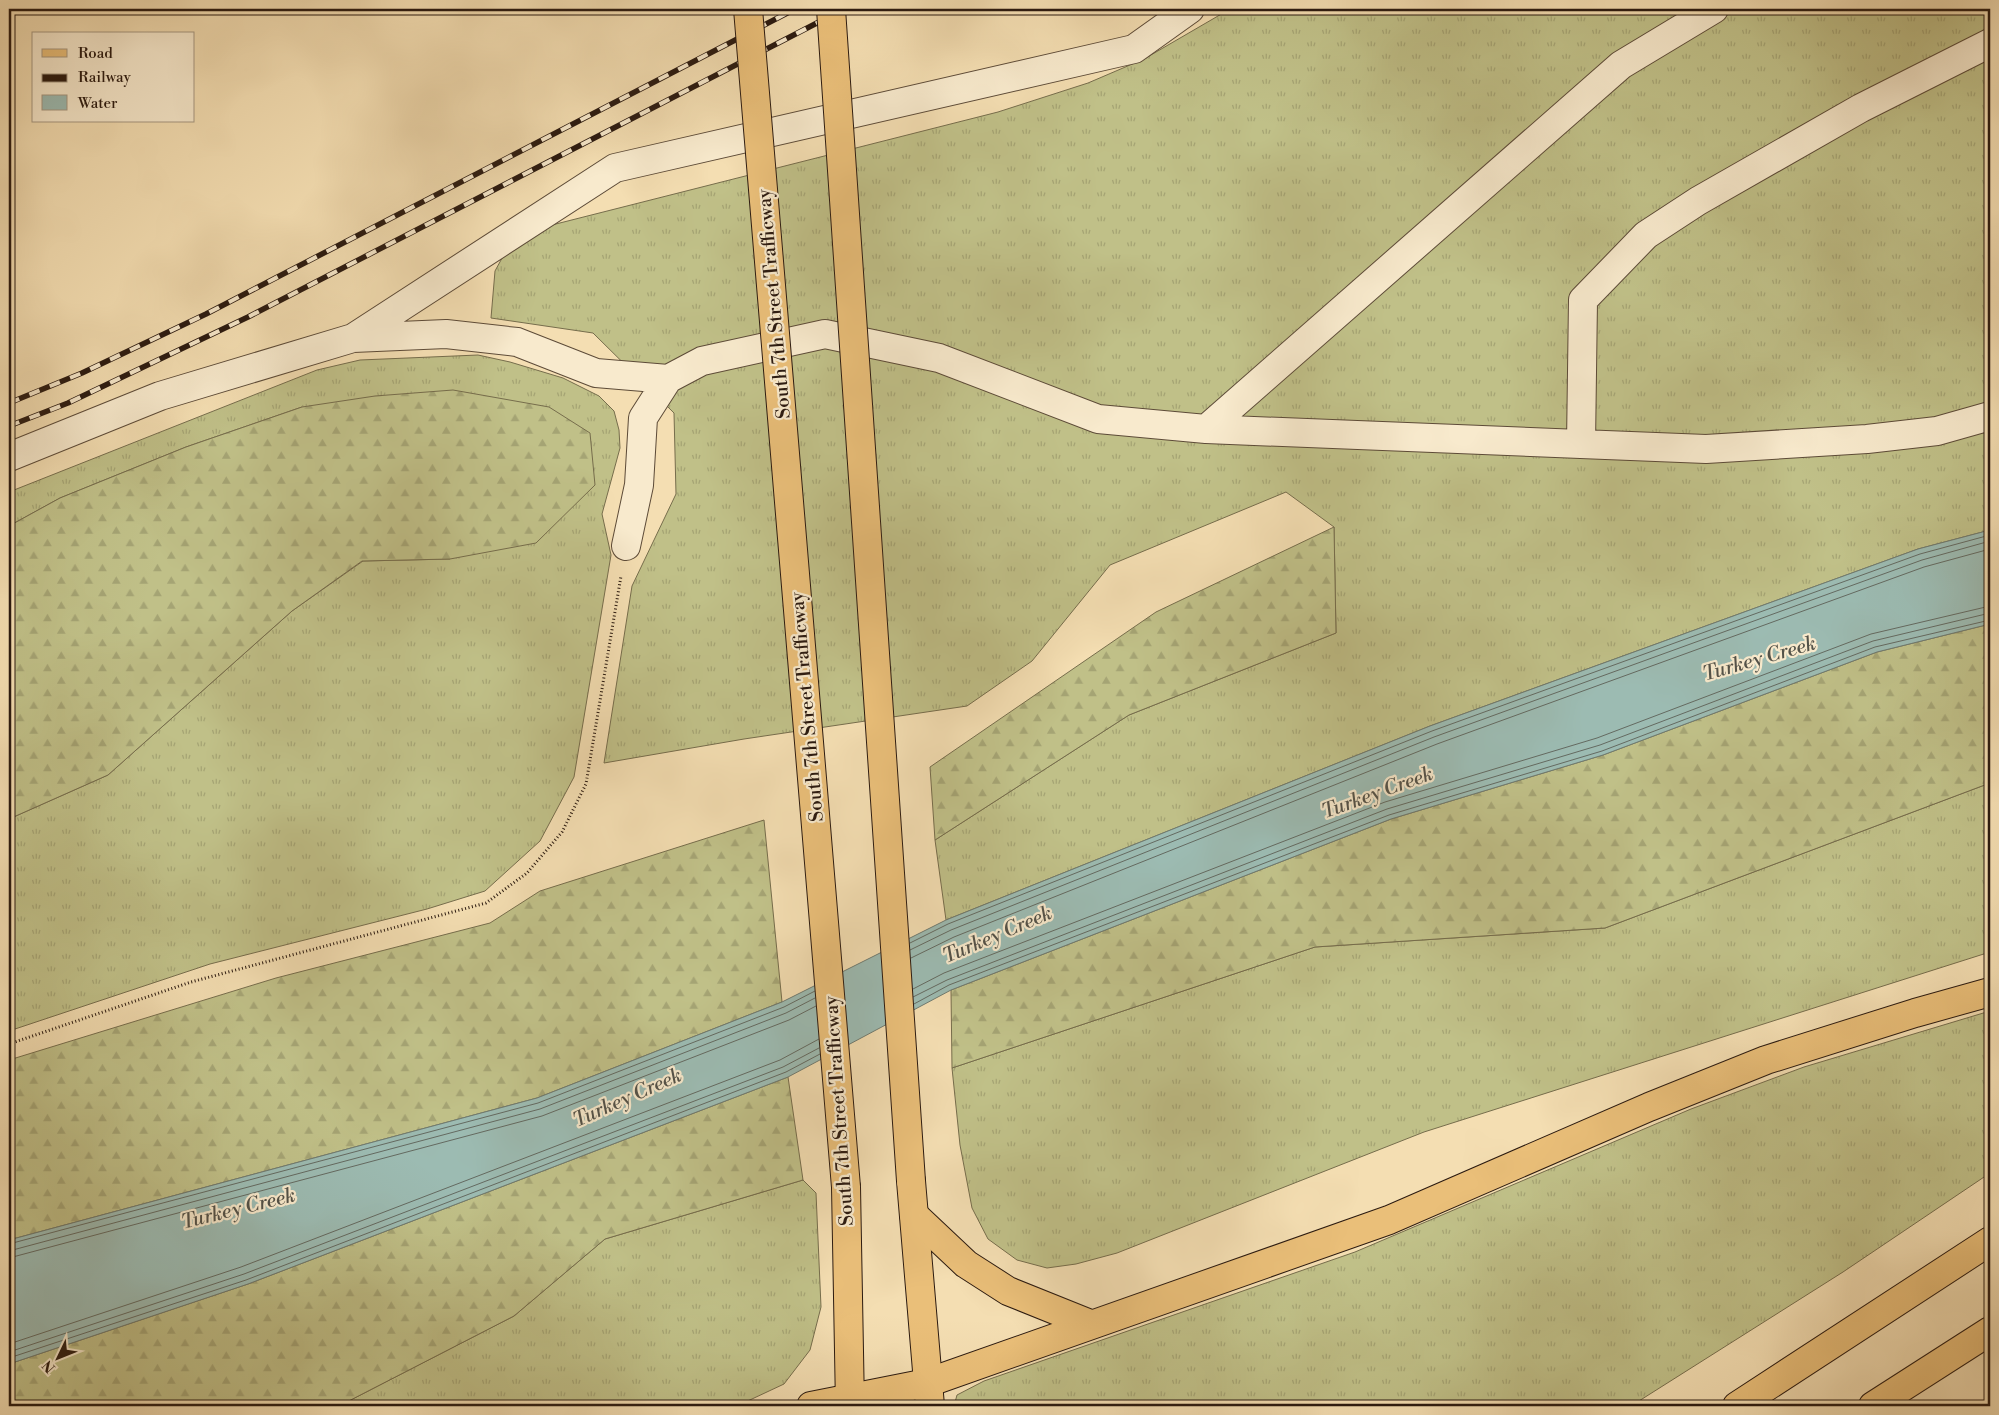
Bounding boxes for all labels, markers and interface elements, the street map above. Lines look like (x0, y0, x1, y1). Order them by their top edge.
legend (32, 32, 195, 122)
text: Road (78, 44, 113, 63)
text: Railway (78, 68, 132, 87)
text: Water (77, 94, 118, 113)
street label: South 7th Street Trafficway (752, 187, 796, 420)
street label: South 7th Street Trafficway (785, 590, 829, 823)
water label: Turkey Creek (1700, 631, 1819, 688)
water label: Turkey Creek (1318, 762, 1437, 825)
water label: Turkey Creek (939, 901, 1056, 970)
street label: South 7th Street Trafficway (819, 994, 859, 1227)
water label: Turkey Creek (569, 1063, 686, 1134)
water label: Turkey Creek (179, 1183, 298, 1236)
north arrow (32, 1332, 82, 1382)
text: N (39, 1356, 60, 1376)

